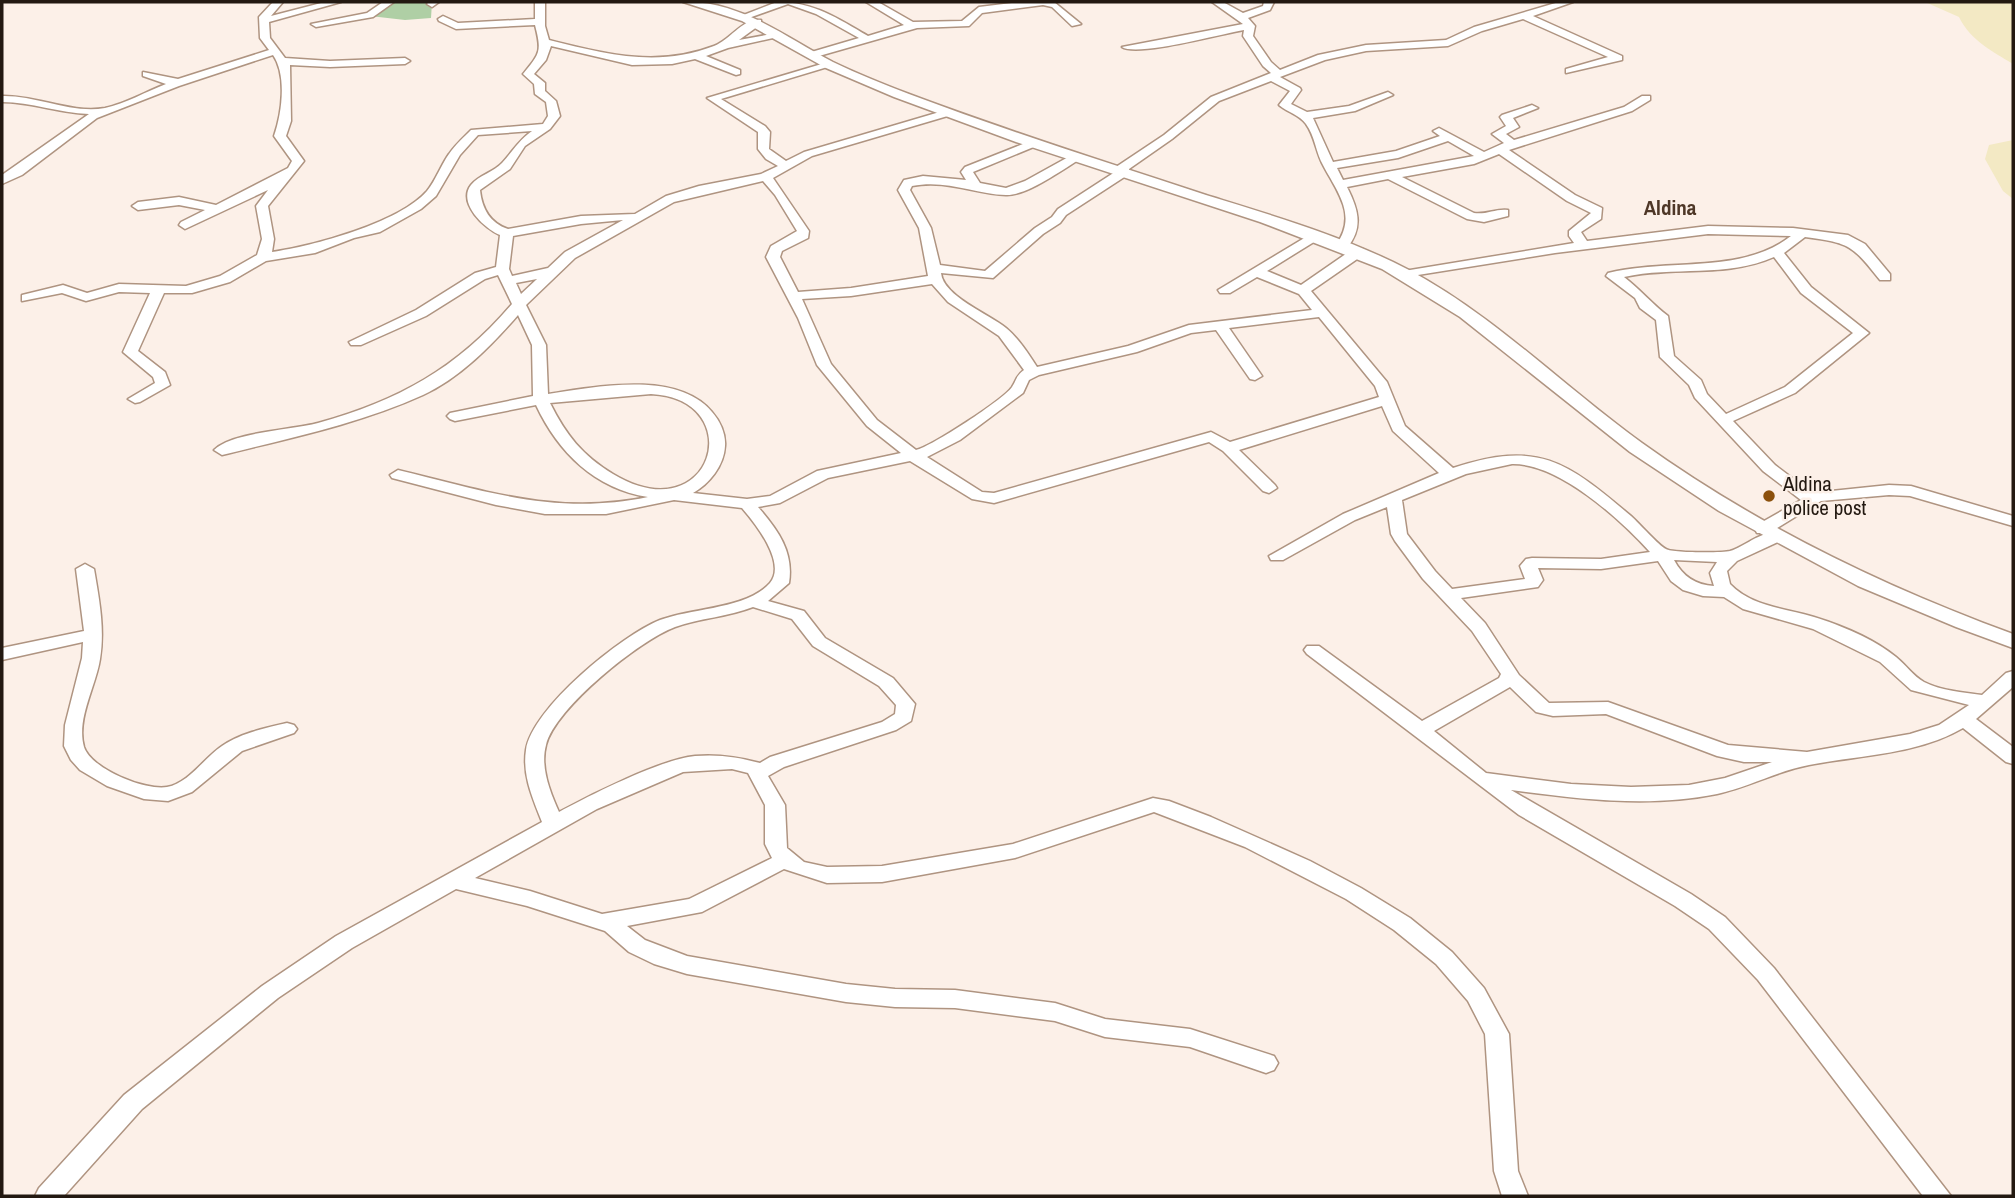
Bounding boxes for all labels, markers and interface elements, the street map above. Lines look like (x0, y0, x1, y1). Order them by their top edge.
district label: Aldina (1644, 193, 1697, 222)
place label: Aldina police post (1782, 469, 1866, 522)
marker: Aldina police post (1761, 488, 1777, 504)

